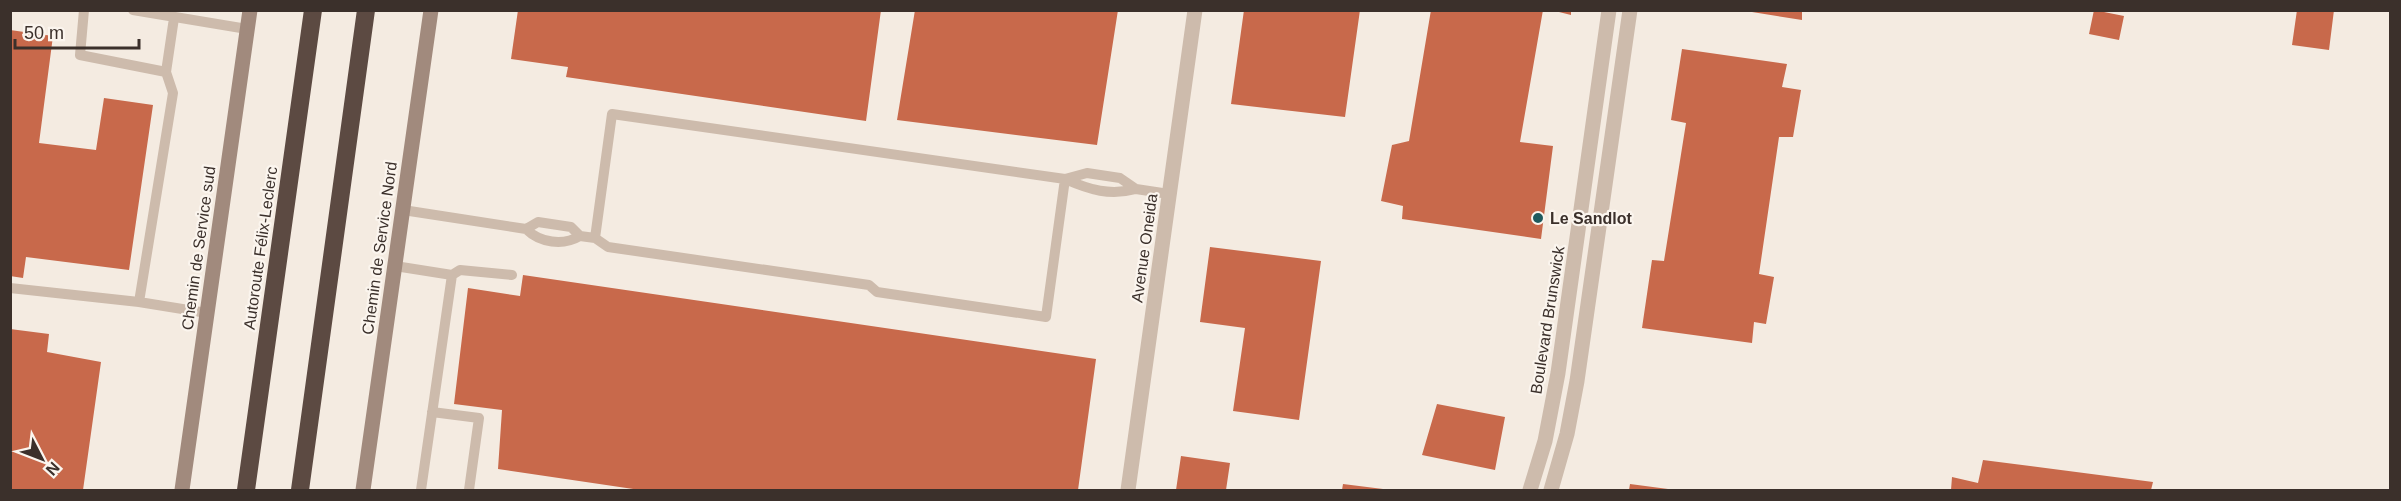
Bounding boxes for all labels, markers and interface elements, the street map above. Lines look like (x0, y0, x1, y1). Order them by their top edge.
scale bar (15, 12, 140, 50)
text: 50 m (24, 23, 64, 43)
street label: Chemin de Service Nord (359, 161, 400, 336)
street label: Chemin de Service sud (179, 165, 218, 331)
street label: Autoroute Félix-Leclerc (241, 165, 280, 331)
street label: Avenue Oneida (1128, 192, 1161, 304)
place label: Le Sandlot (1550, 210, 1632, 227)
marker: Le Sandlot (1531, 211, 1545, 225)
street label: Boulevard Brunswick (1527, 244, 1568, 395)
north arrow (12, 429, 72, 489)
text: N (43, 459, 63, 479)

